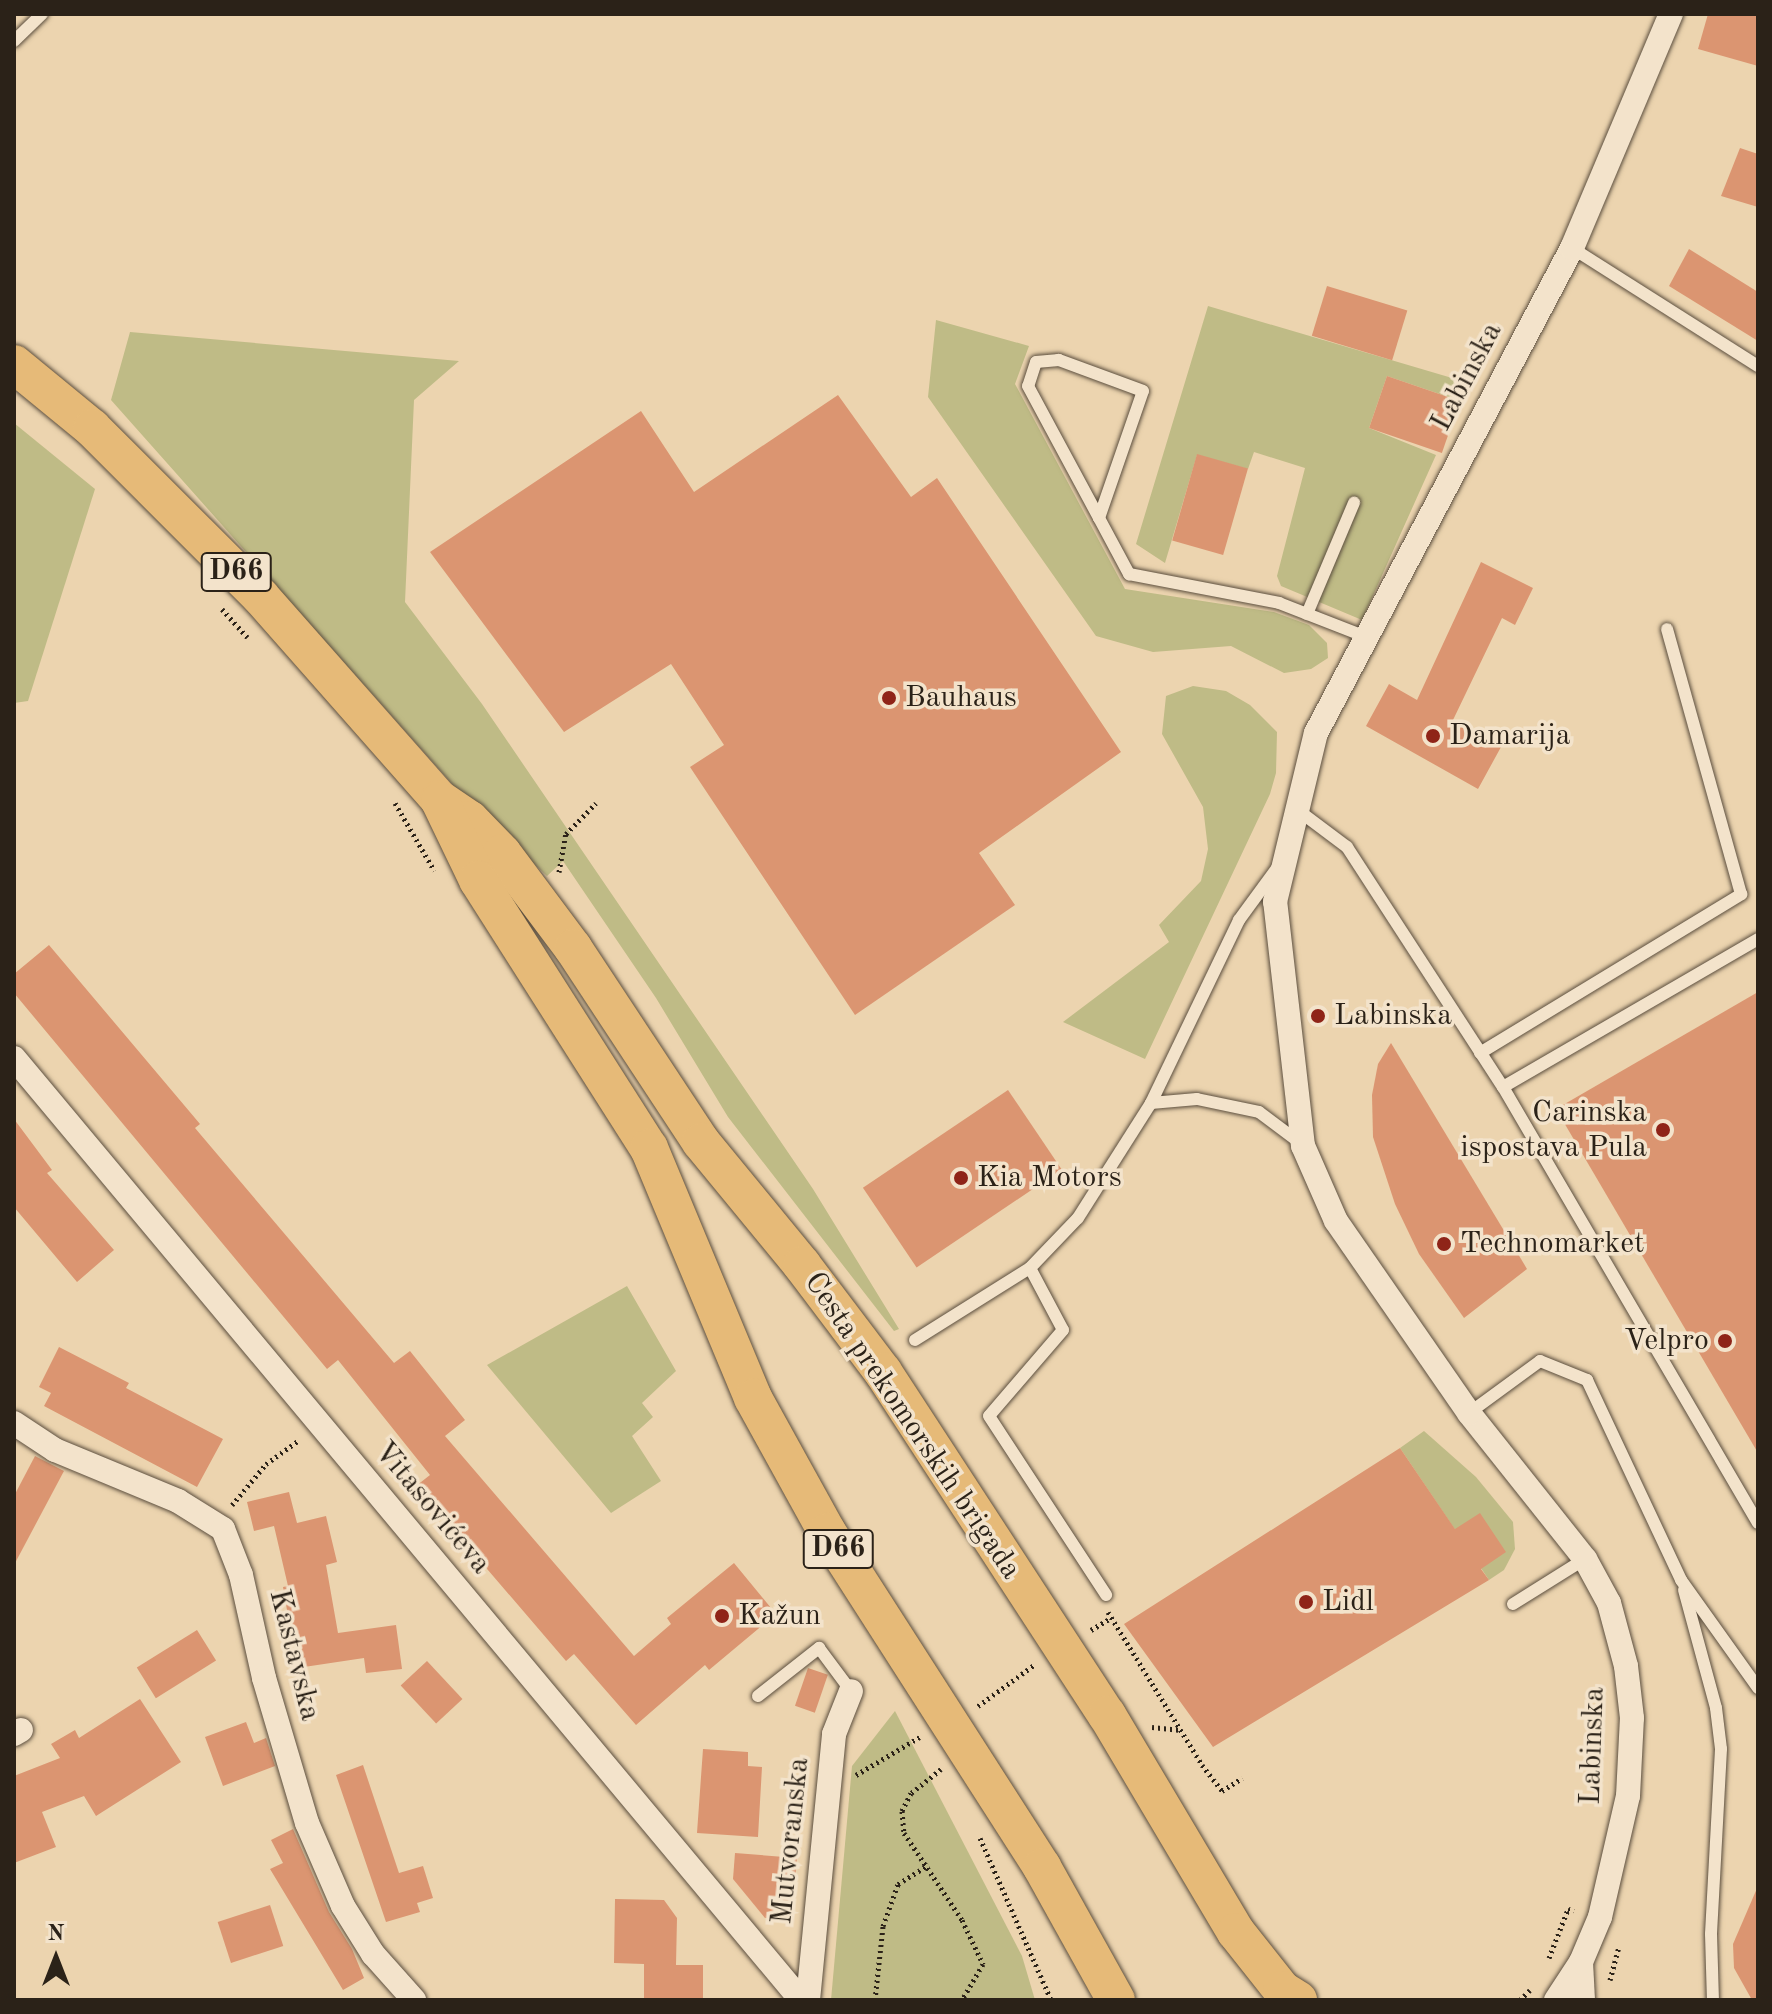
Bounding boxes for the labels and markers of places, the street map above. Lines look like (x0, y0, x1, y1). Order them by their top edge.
place label: Bauhaus (905, 680, 1017, 716)
marker: Bauhaus (880, 689, 898, 707)
place label: Damarija (1449, 718, 1571, 754)
marker: Damarija (1424, 727, 1442, 745)
place label: Labinska (1334, 998, 1452, 1034)
marker: Labinska (1309, 1007, 1327, 1025)
place label: Carinska ispostava Pula (1461, 1095, 1647, 1166)
marker: Carinska ispostava Pula (1654, 1121, 1672, 1139)
place label: Kia Motors (977, 1160, 1122, 1196)
marker: Kia Motors (952, 1169, 970, 1187)
place label: Technomarket (1460, 1226, 1644, 1262)
marker: Technomarket (1435, 1235, 1453, 1253)
place label: Velpro (1624, 1323, 1709, 1359)
marker: Velpro (1716, 1332, 1734, 1350)
place label: Lidl (1322, 1584, 1374, 1620)
marker: Lidl (1297, 1593, 1315, 1611)
place label: Kažun (738, 1598, 821, 1634)
marker: Kažun (713, 1607, 731, 1625)

